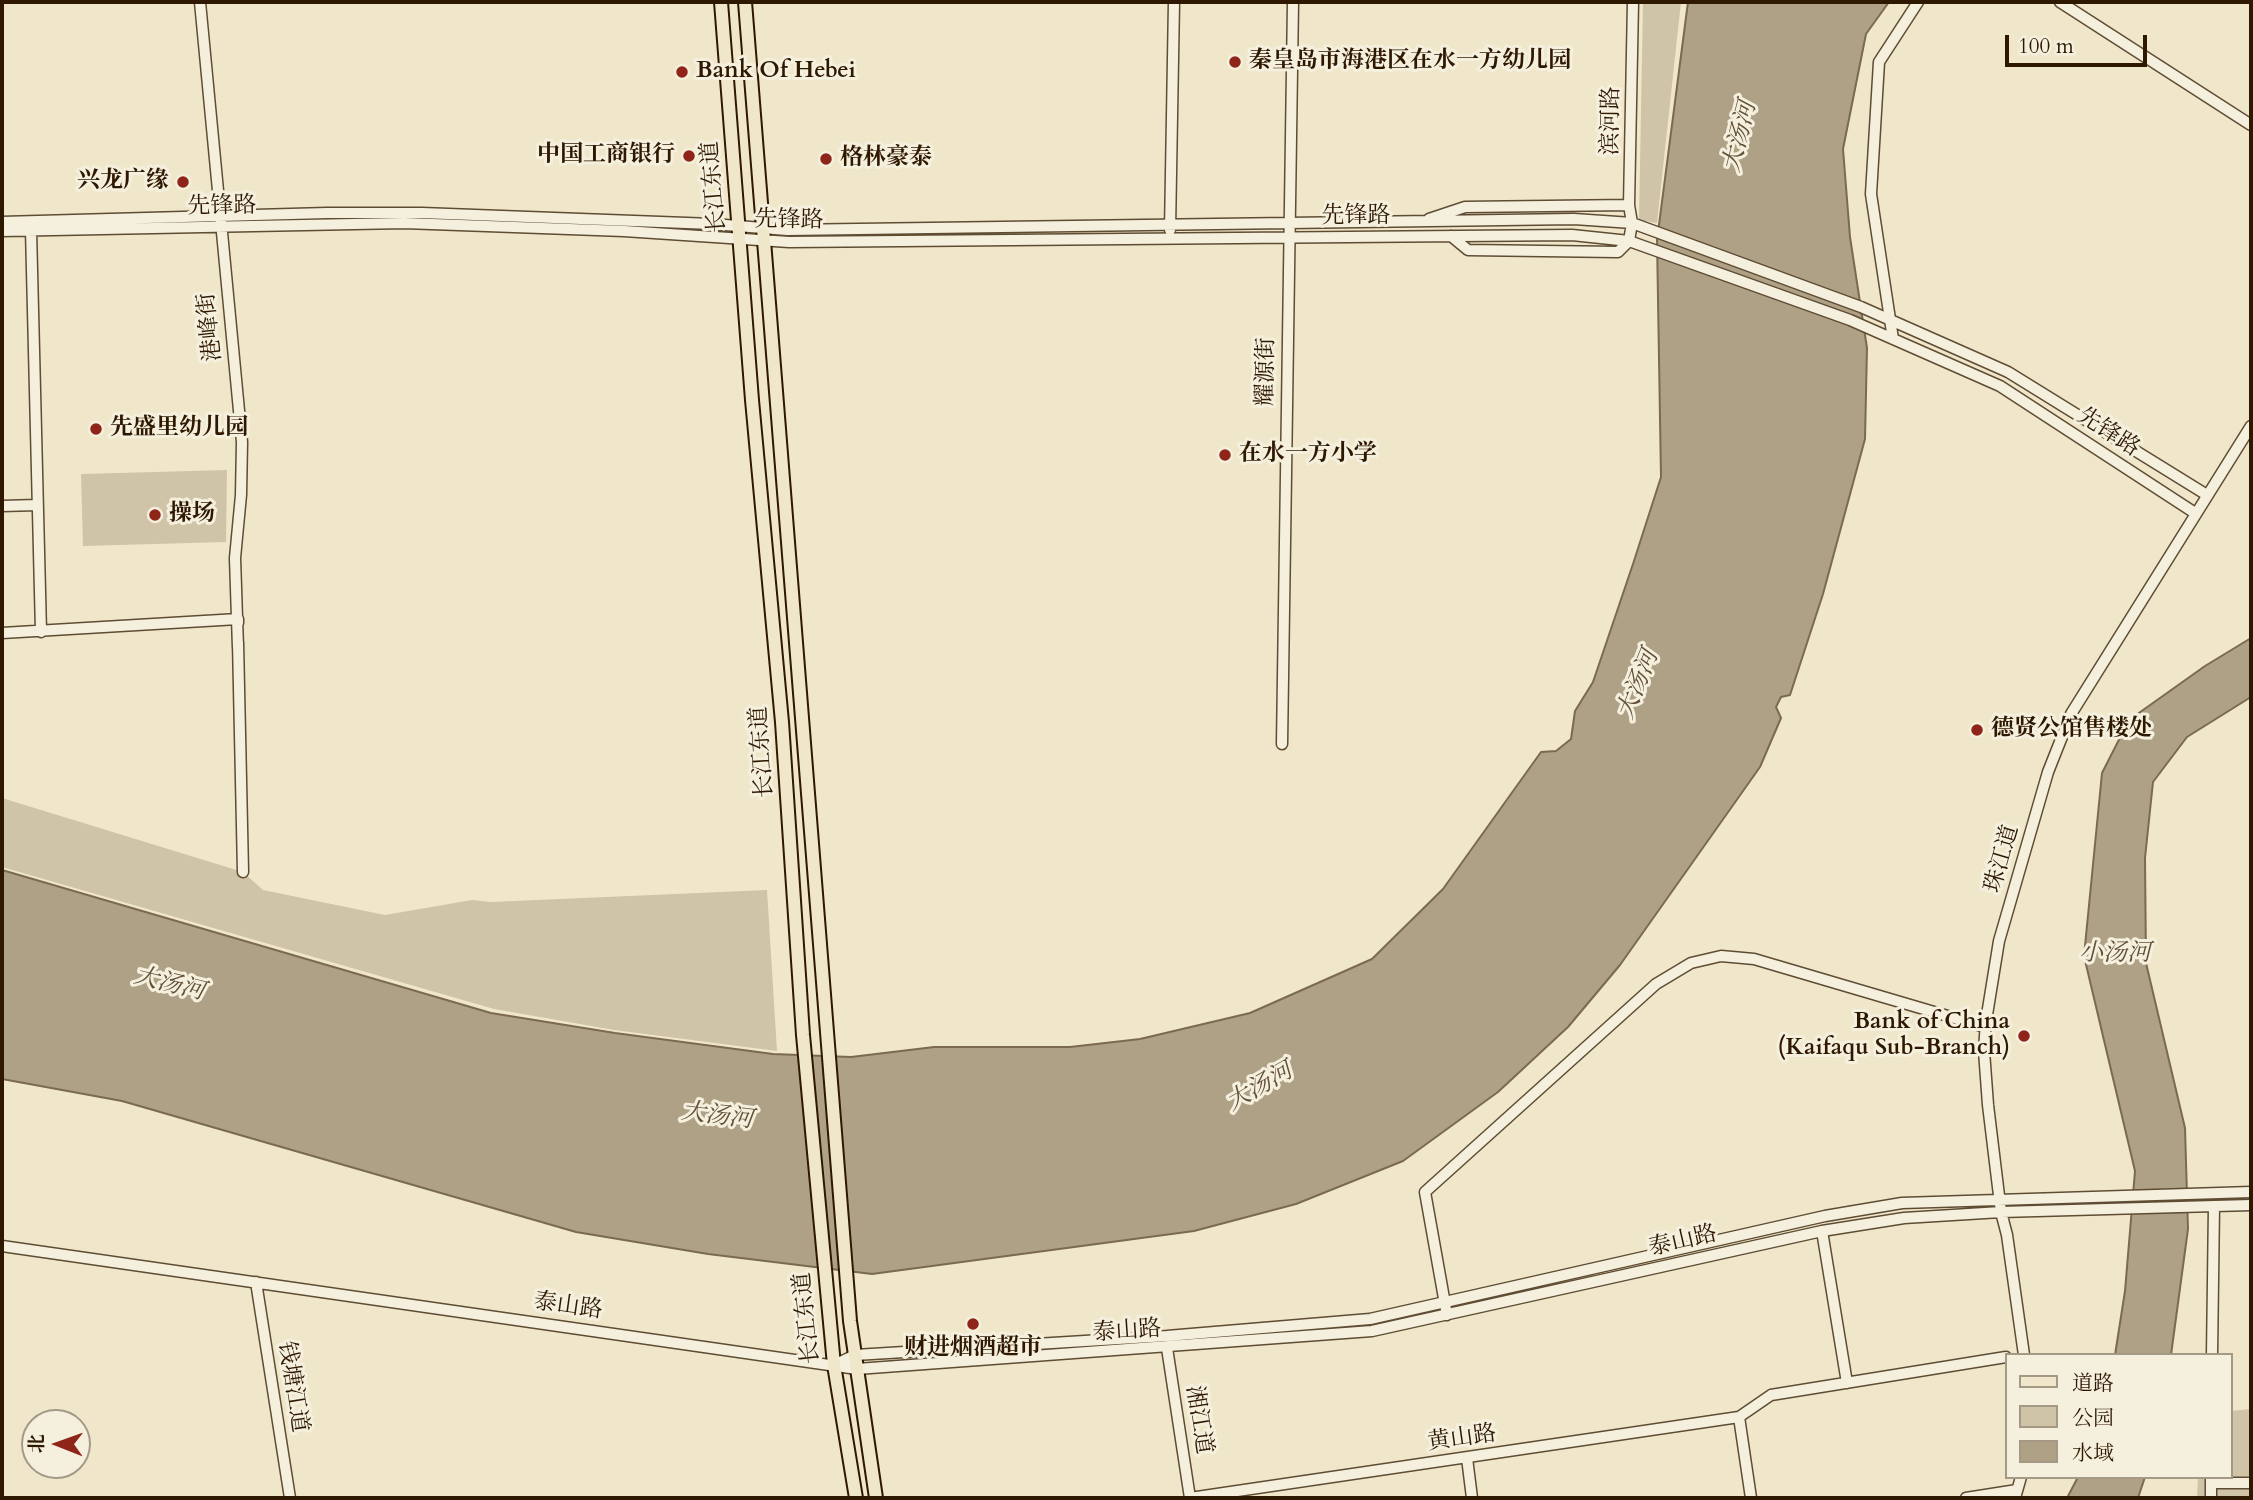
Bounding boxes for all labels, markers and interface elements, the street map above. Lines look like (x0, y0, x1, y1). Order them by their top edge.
scale bar (2008, 21, 2150, 65)
text: 100 m (2018, 32, 2074, 61)
place label: 秦皇岛市海港区在水一方幼儿园 (1249, 48, 1571, 76)
marker: 秦皇岛市海港区在水一方幼儿园 (1227, 54, 1243, 70)
place label: Bank Of Hebei (696, 58, 856, 86)
marker: Bank Of Hebei (674, 64, 690, 80)
street label: 滨河路 (1598, 86, 1626, 156)
water label: 大汤河 (1718, 99, 1764, 175)
street label: 长江东道 (697, 140, 733, 234)
place label: 中国工商银行 (537, 142, 675, 170)
place label: 格林豪泰 (840, 145, 932, 173)
marker: 中国工商银行 (681, 148, 697, 164)
marker: 格林豪泰 (818, 151, 834, 167)
place label: 兴龙广缘 (77, 168, 169, 196)
marker: 兴龙广缘 (175, 174, 191, 190)
street label: 先锋路 (187, 193, 257, 221)
street label: 先锋路 (1322, 203, 1390, 231)
street label: 先锋路 (754, 207, 824, 235)
street label: 港峰街 (194, 291, 228, 363)
street label: 耀源街 (1253, 337, 1281, 407)
street label: 先锋路 (2072, 403, 2144, 463)
place label: 先盛里幼儿园 (110, 415, 248, 443)
marker: 先盛里幼儿园 (88, 421, 104, 437)
place label: 在水一方小学 (1239, 441, 1377, 469)
marker: 在水一方小学 (1217, 447, 1233, 463)
place label: 操场 (169, 501, 215, 529)
marker: 操场 (147, 507, 163, 523)
water label: 大汤河 (1612, 646, 1666, 724)
street label: 长江东道 (746, 705, 780, 799)
place label: 德贤公馆售楼处 (1991, 716, 2152, 744)
marker: 德贤公馆售楼处 (1969, 722, 1985, 738)
street label: 珠江道 (1980, 822, 2026, 896)
water label: 小汤河 (2079, 940, 2151, 968)
water label: 大汤河 (131, 962, 207, 1008)
place label: Bank of China (Kaifaqu Sub-Branch) (1778, 1009, 2010, 1063)
marker: Bank of China (Kaifaqu Sub-Branch) (2016, 1028, 2032, 1044)
water label: 大汤河 (1222, 1058, 1298, 1118)
water label: 大汤河 (680, 1098, 754, 1136)
street label: 泰山路 (1646, 1221, 1720, 1263)
street label: 长江东道 (789, 1271, 827, 1365)
street label: 泰山路 (532, 1289, 604, 1325)
marker: 财进烟酒超市 (965, 1316, 981, 1332)
street label: 泰山路 (1092, 1316, 1162, 1348)
place label: 财进烟酒超市 (904, 1335, 1042, 1363)
street label: 钱塘江道 (271, 1339, 313, 1435)
legend (2004, 1353, 2232, 1479)
text: 道路 (2072, 1369, 2114, 1398)
street label: 湘江道 (1179, 1384, 1217, 1456)
text: 公园 (2072, 1404, 2114, 1433)
north arrow (21, 1409, 91, 1479)
street label: 黄山路 (1426, 1421, 1498, 1457)
text: 北 (24, 1434, 50, 1453)
text: 水域 (2072, 1439, 2114, 1468)

